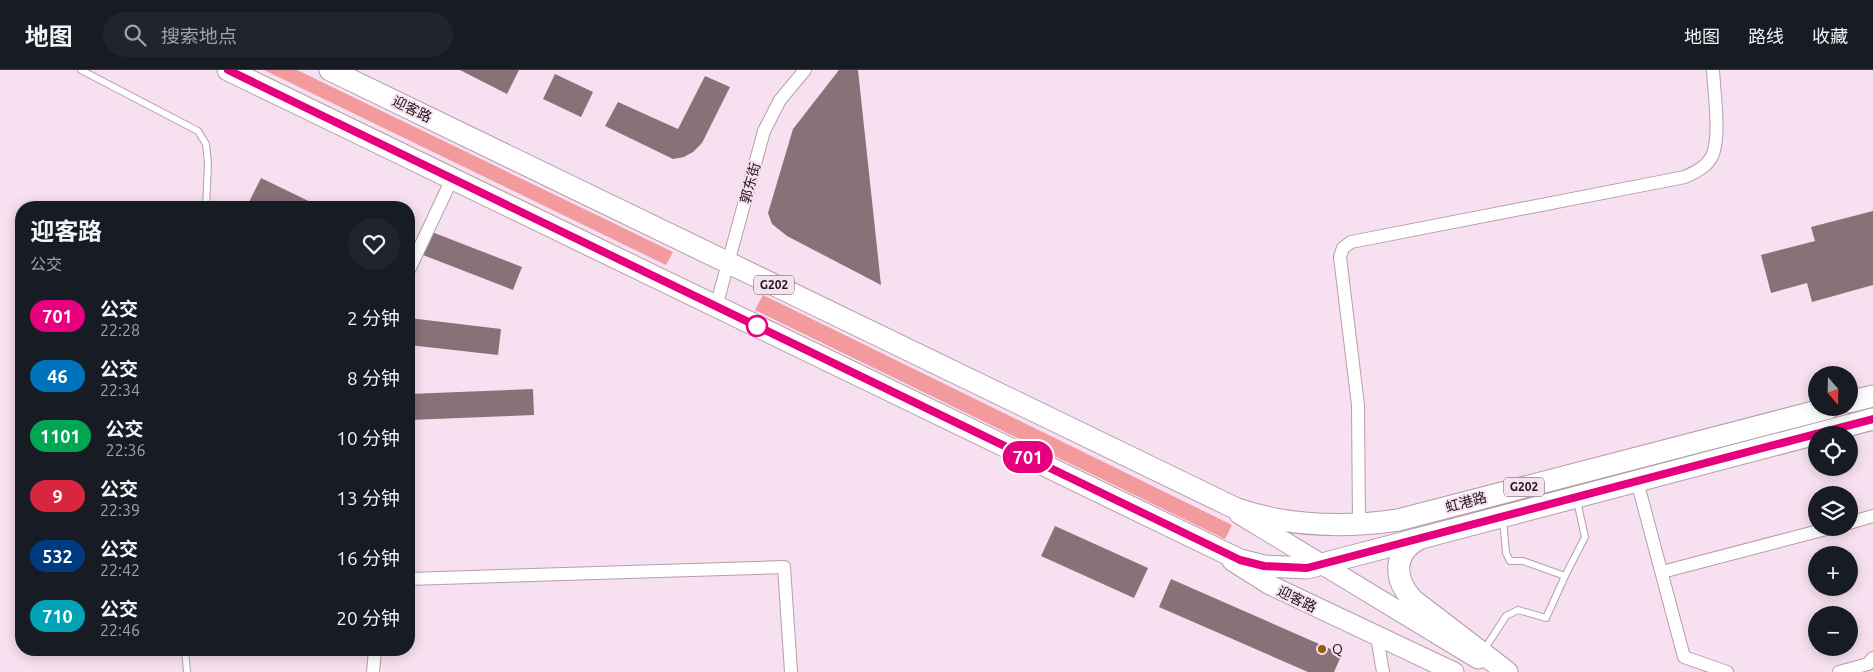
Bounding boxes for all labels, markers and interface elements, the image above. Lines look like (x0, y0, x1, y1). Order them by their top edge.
search box (103, 12, 453, 57)
icon: search (121, 21, 149, 49)
text: 地图 (25, 23, 73, 50)
text: 搜索地点 (161, 25, 237, 47)
text: 地图 (1684, 26, 1720, 46)
text: 路线 (1748, 26, 1784, 46)
text: 收藏 (1812, 26, 1848, 46)
street label: 迎客路 (390, 93, 434, 125)
street label: 郭东街 (737, 161, 763, 205)
text: 迎客路 (30, 218, 102, 245)
button: heart (348, 218, 400, 270)
text: 公交 (30, 255, 62, 273)
road number: G202 (754, 276, 794, 294)
text: 公交 (100, 298, 138, 320)
text: 701 (42, 306, 73, 326)
text: 2 分钟 (347, 307, 400, 329)
unlabelled marker (746, 315, 768, 337)
text: 22:28 (100, 321, 140, 339)
text: 公交 (100, 358, 138, 380)
text: 46 (47, 366, 68, 386)
north arrow (1808, 366, 1858, 416)
map controls (1808, 366, 1858, 656)
text: 8 分钟 (347, 367, 400, 389)
text: 22:34 (100, 381, 140, 399)
text: 公交 (106, 418, 144, 440)
text: 1101 (40, 426, 81, 446)
button: locate (1808, 426, 1858, 476)
text: 10 分钟 (336, 427, 400, 449)
text: 22:36 (106, 441, 146, 459)
line badge: 701 (999, 441, 1057, 473)
text: 701 (1013, 447, 1043, 467)
text: 公交 (100, 478, 138, 500)
road number: G202 (1504, 478, 1544, 497)
text: 9 (52, 486, 63, 506)
button: layers (1808, 486, 1858, 536)
text: 13 分钟 (336, 487, 400, 509)
street label: 虹港路 (1444, 489, 1488, 515)
text: 22:39 (100, 501, 140, 519)
text: 公交 (100, 538, 138, 560)
text: 532 (42, 546, 73, 566)
button: + (1808, 546, 1858, 596)
text: 16 分钟 (336, 547, 400, 569)
text: 22:42 (100, 561, 140, 579)
street label: 迎客路 (1275, 583, 1319, 615)
text: 公交 (100, 598, 138, 620)
text: 710 (42, 606, 73, 626)
button: − (1808, 606, 1858, 656)
text: 20 分钟 (336, 607, 400, 629)
text: 22:46 (100, 621, 140, 639)
place label: Q (1332, 641, 1343, 657)
marker: Q (1316, 643, 1328, 655)

